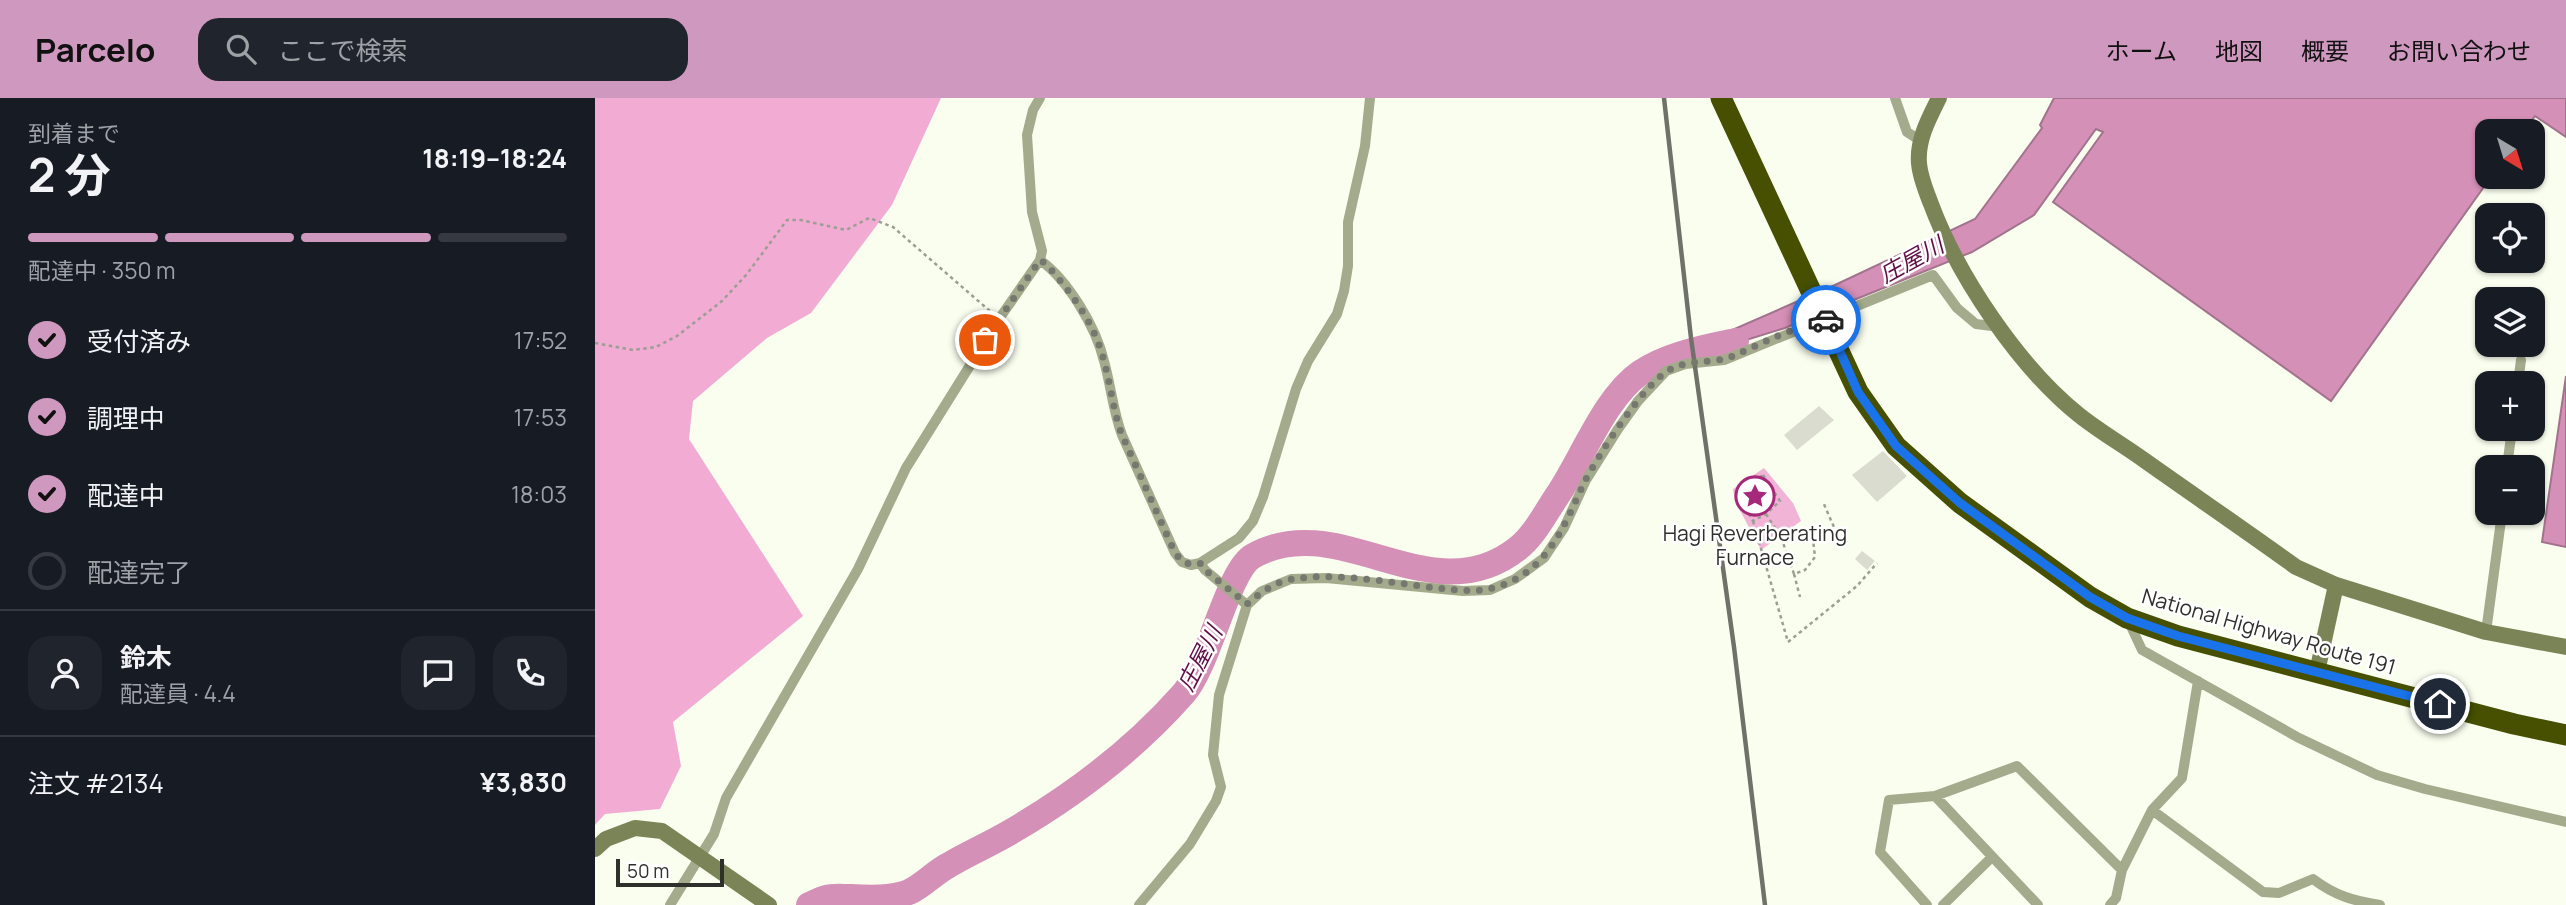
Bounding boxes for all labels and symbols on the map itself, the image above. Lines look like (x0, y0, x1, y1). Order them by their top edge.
north arrow (2475, 119, 2545, 189)
water label: 庄屋川 (1873, 227, 1952, 290)
courier (1791, 285, 1861, 355)
pin (955, 310, 1015, 370)
place icon: Hagi Reverberating Furnace (1734, 475, 1776, 517)
place label: Hagi Reverberating Furnace (1663, 519, 1847, 571)
street label: National Highway Route 191 (2139, 581, 2399, 681)
water label: 庄屋川 (1169, 617, 1230, 696)
pin (2410, 674, 2470, 734)
scale bar (616, 856, 725, 888)

